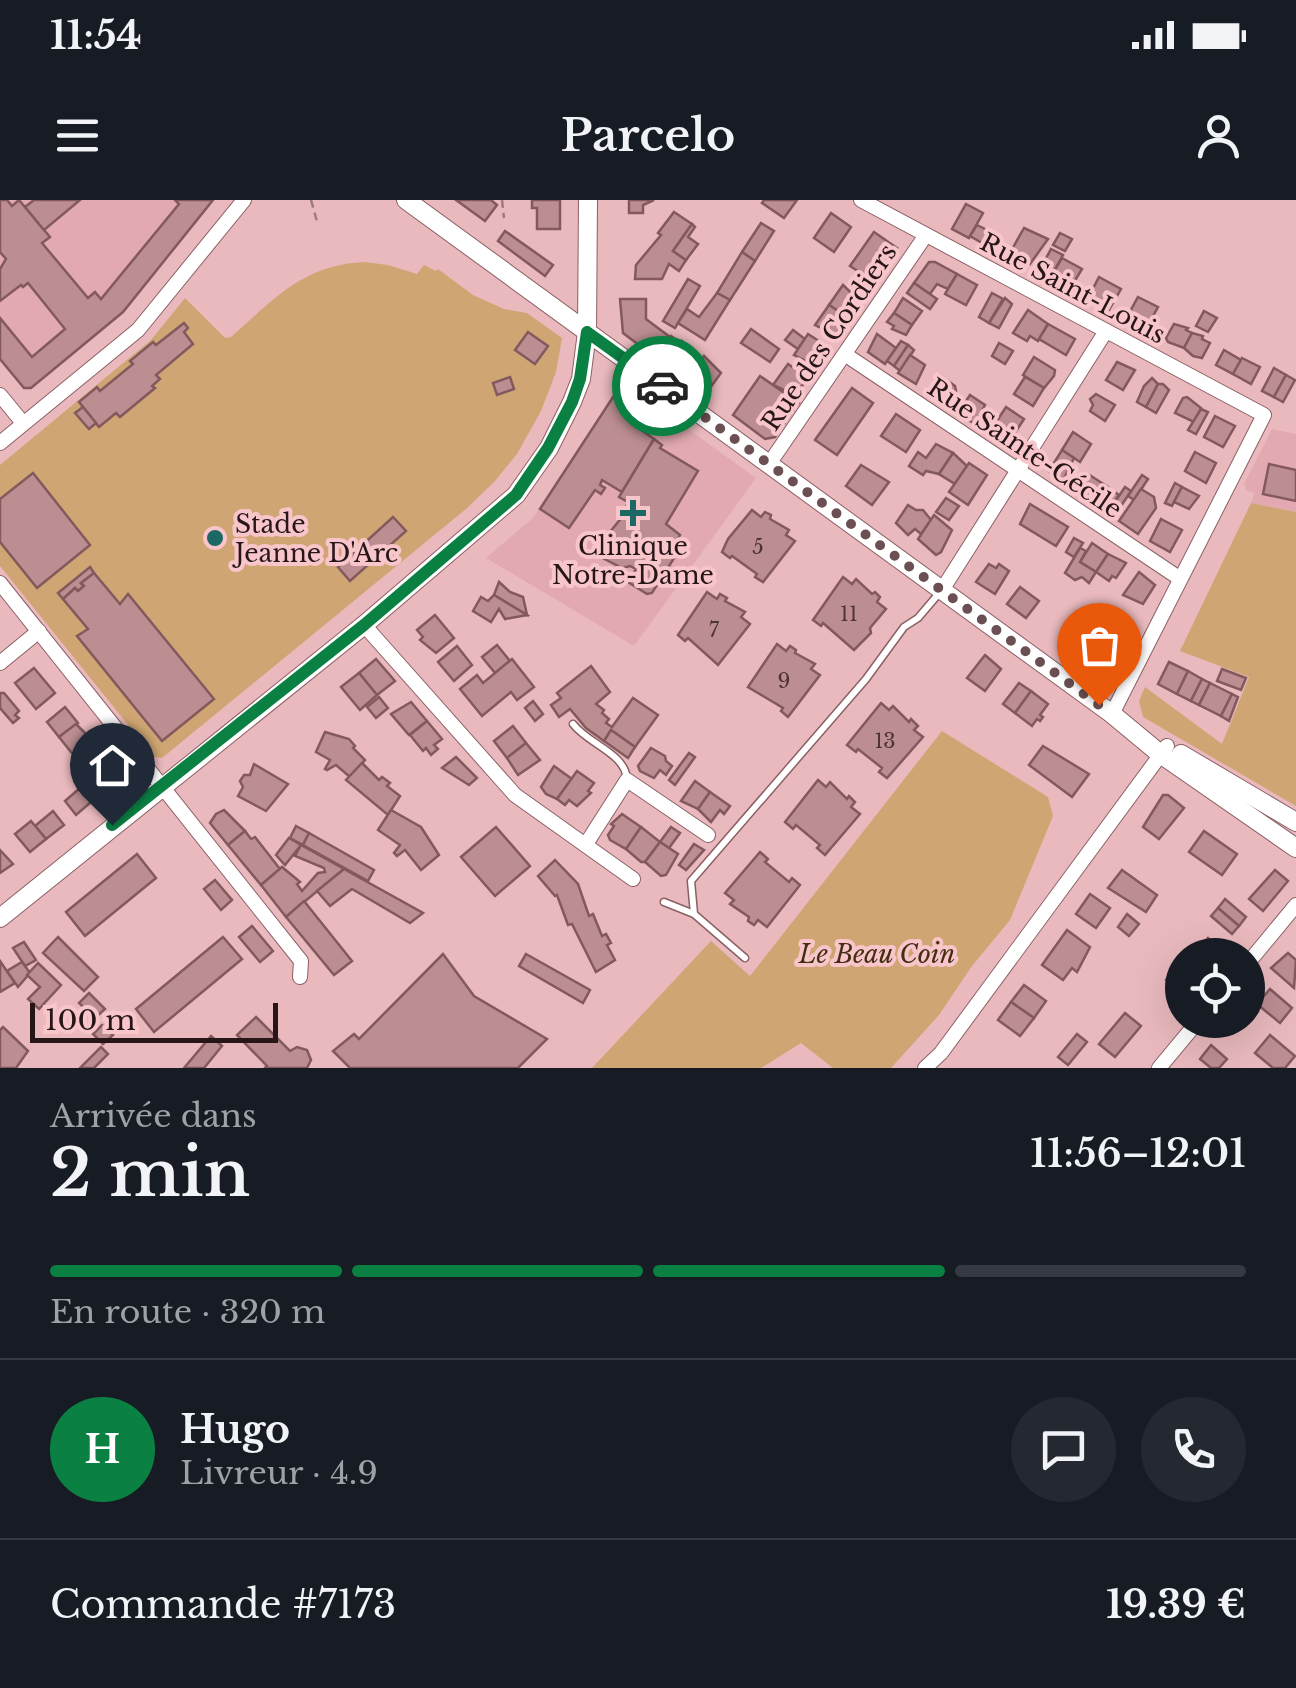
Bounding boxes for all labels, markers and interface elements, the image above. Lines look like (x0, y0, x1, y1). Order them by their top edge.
text: 11:54 (50, 12, 142, 59)
text: Parcelo (561, 107, 735, 163)
icon: menu (50, 108, 105, 163)
icon: person (1191, 108, 1246, 163)
street label: Rue Saint-Louis (975, 226, 1171, 350)
street label: Rue des Cordiers (755, 238, 903, 437)
courier (612, 336, 712, 436)
icon: car (635, 359, 690, 414)
street label: Rue Sainte-Cécile (922, 372, 1128, 525)
marker: Clinique Notre-Dame (620, 500, 646, 526)
place label: Stade Jeanne D'Arc (232, 509, 398, 569)
marker: Stade Jeanne D'Arc (204, 527, 226, 549)
place label: Clinique Notre-Dame (552, 531, 714, 591)
house number: 5 (752, 535, 764, 559)
house number: 11 (840, 602, 858, 626)
pin (1057, 603, 1142, 706)
house number: 7 (709, 618, 720, 642)
icon: bag (1072, 618, 1127, 673)
house number: 9 (778, 669, 790, 693)
pin (70, 723, 155, 826)
house number: 13 (874, 729, 896, 753)
icon: home (85, 738, 140, 793)
map controls (1165, 938, 1265, 1038)
button: locate (1165, 938, 1265, 1038)
park label: Le Beau Coin (798, 939, 955, 970)
scale bar (30, 998, 278, 1043)
text: 100 m (45, 1003, 136, 1038)
text: Arrivée dans (50, 1096, 257, 1136)
text: 11:56–12:01 (1030, 1130, 1246, 1177)
text: 2 min (50, 1133, 250, 1214)
text: En route · 320 m (50, 1292, 325, 1332)
button: chat (1011, 1397, 1116, 1502)
button: phone (1141, 1397, 1246, 1502)
text: Hugo (180, 1406, 290, 1453)
text: H (85, 1426, 120, 1473)
text: Livreur · 4.9 (180, 1453, 378, 1493)
text: Commande #7173 (50, 1581, 396, 1628)
text: 19.39 € (1106, 1581, 1246, 1628)

